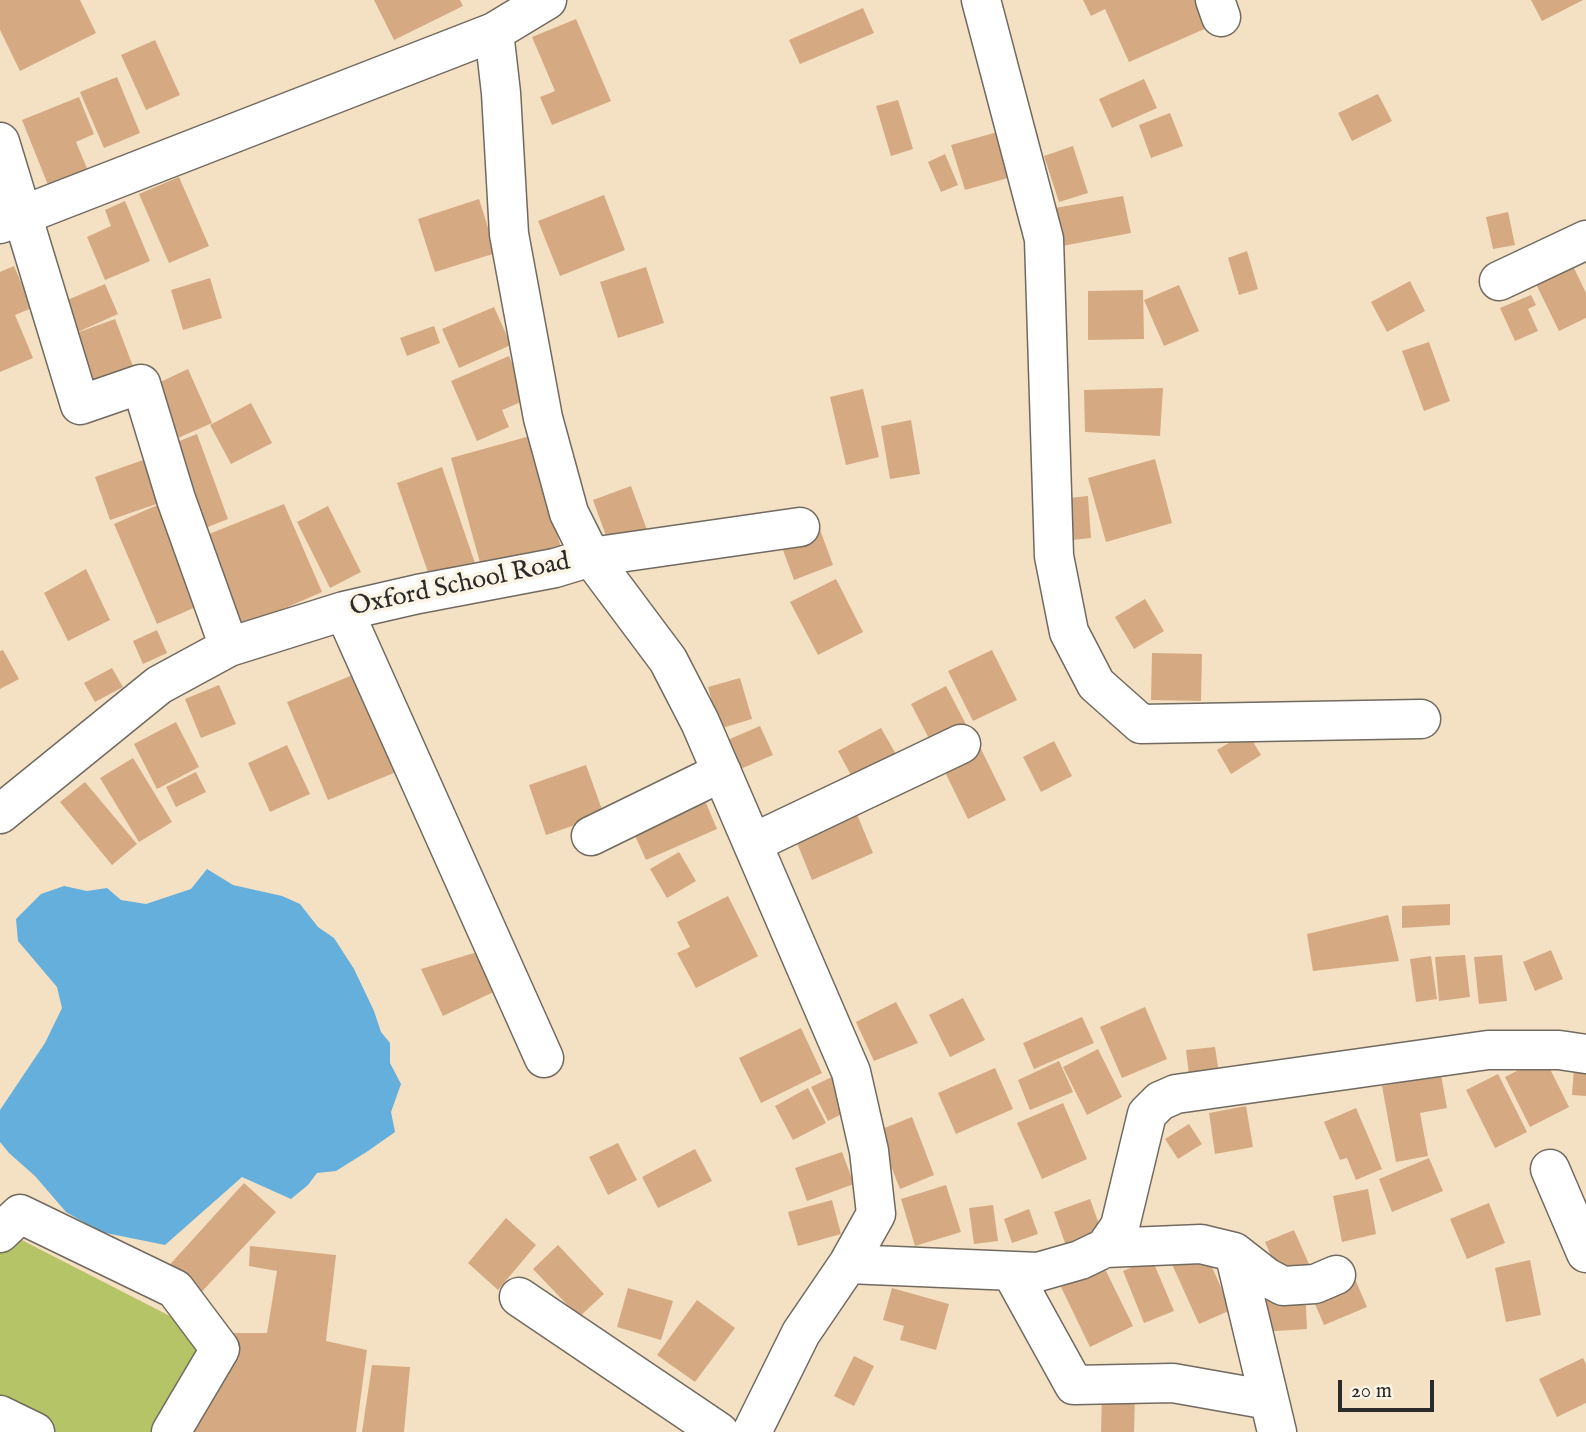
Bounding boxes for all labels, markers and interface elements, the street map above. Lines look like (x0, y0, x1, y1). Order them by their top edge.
street label: Oxford School Road (347, 547, 573, 625)
scale bar (1341, 1366, 1437, 1410)
text: 20 m (1351, 1378, 1392, 1405)

